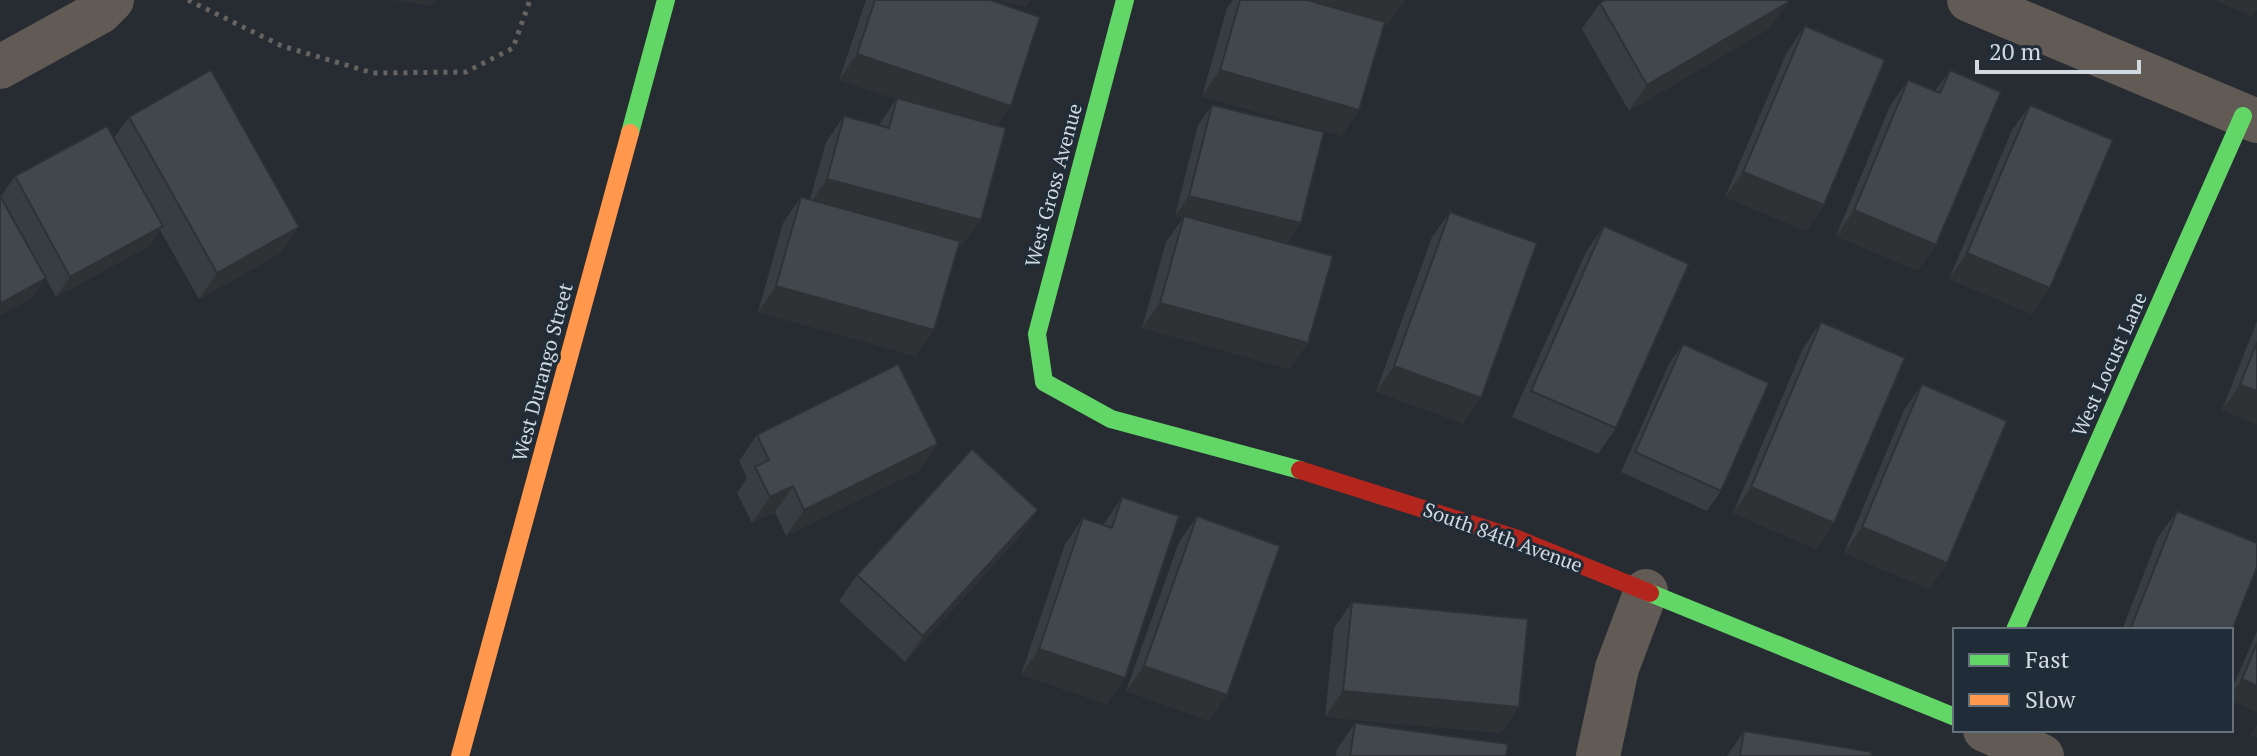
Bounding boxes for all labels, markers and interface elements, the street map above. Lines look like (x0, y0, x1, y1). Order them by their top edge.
scale bar (1977, 24, 2139, 74)
text: 20 m (1989, 35, 2041, 67)
street label: West Gross Avenue (1018, 100, 1088, 270)
street label: West Durango Street (505, 279, 579, 464)
street label: West Locust Lane (2065, 288, 2153, 440)
street label: South 84th Avenue (1420, 496, 1586, 578)
legend (1953, 628, 2233, 732)
text: Fast (2025, 643, 2070, 675)
text: Slow (2025, 683, 2076, 715)

